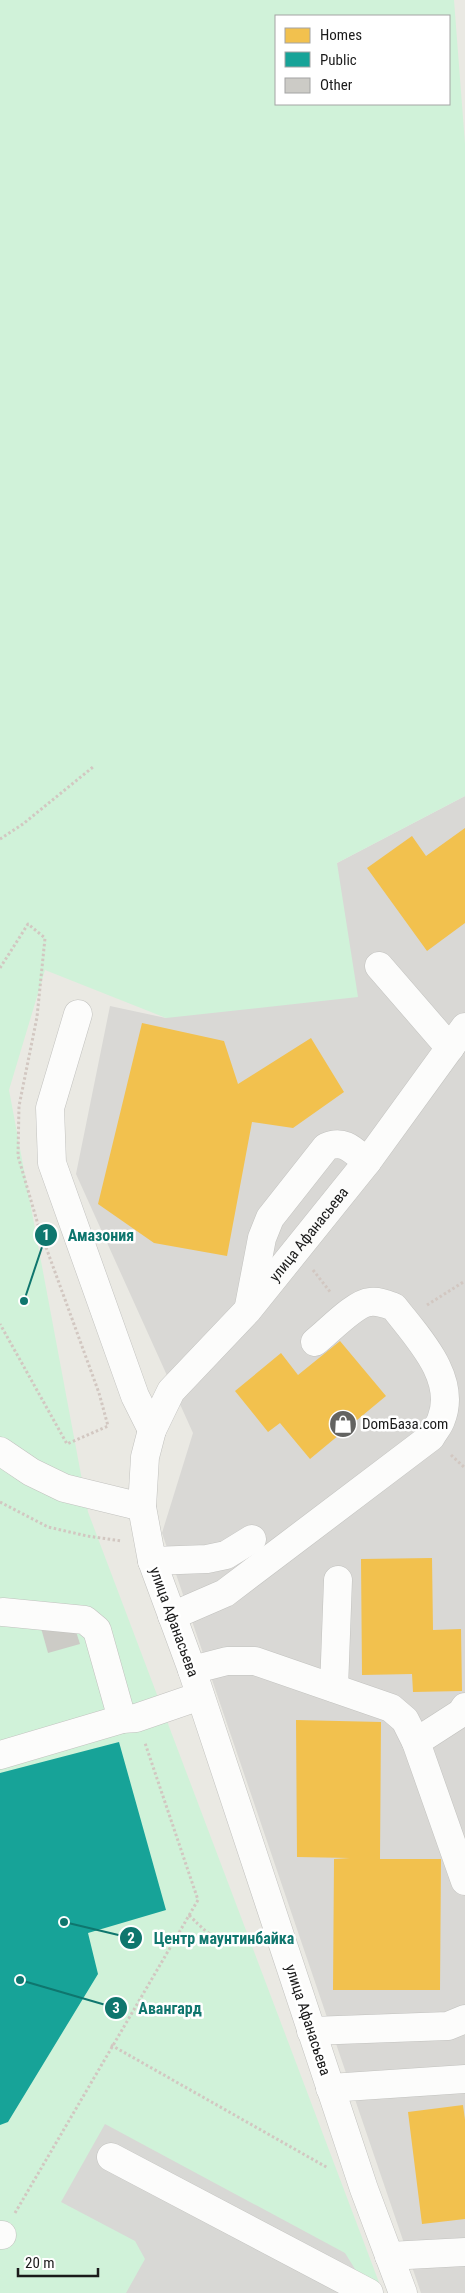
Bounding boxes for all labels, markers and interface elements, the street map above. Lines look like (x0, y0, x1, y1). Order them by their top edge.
legend (275, 15, 450, 105)
text: Homes (320, 26, 362, 44)
text: Public (320, 51, 357, 69)
text: Other (320, 76, 353, 94)
street label: улица Афанасьева (266, 1184, 352, 1285)
callout: Амазония (33, 1220, 145, 1251)
text: 1 (42, 1226, 50, 1244)
text: Амазония (68, 1226, 134, 1245)
shop icon: DomБаза.com (328, 1409, 358, 1439)
place label: DomБаза.com (362, 1415, 448, 1433)
street label: улица Афанасьева (146, 1565, 202, 1679)
callout: Центр маунтинбайка (118, 1923, 304, 1954)
text: 2 (127, 1929, 135, 1947)
text: Центр маунтинбайка (154, 1929, 295, 1948)
street label: улица Афанасьева (282, 1962, 334, 2078)
callout: Авангард (104, 1992, 212, 2023)
text: 3 (112, 1999, 120, 2017)
text: Авангард (138, 1999, 202, 2018)
scale bar (18, 2246, 98, 2278)
text: 20 m (25, 2254, 55, 2272)

